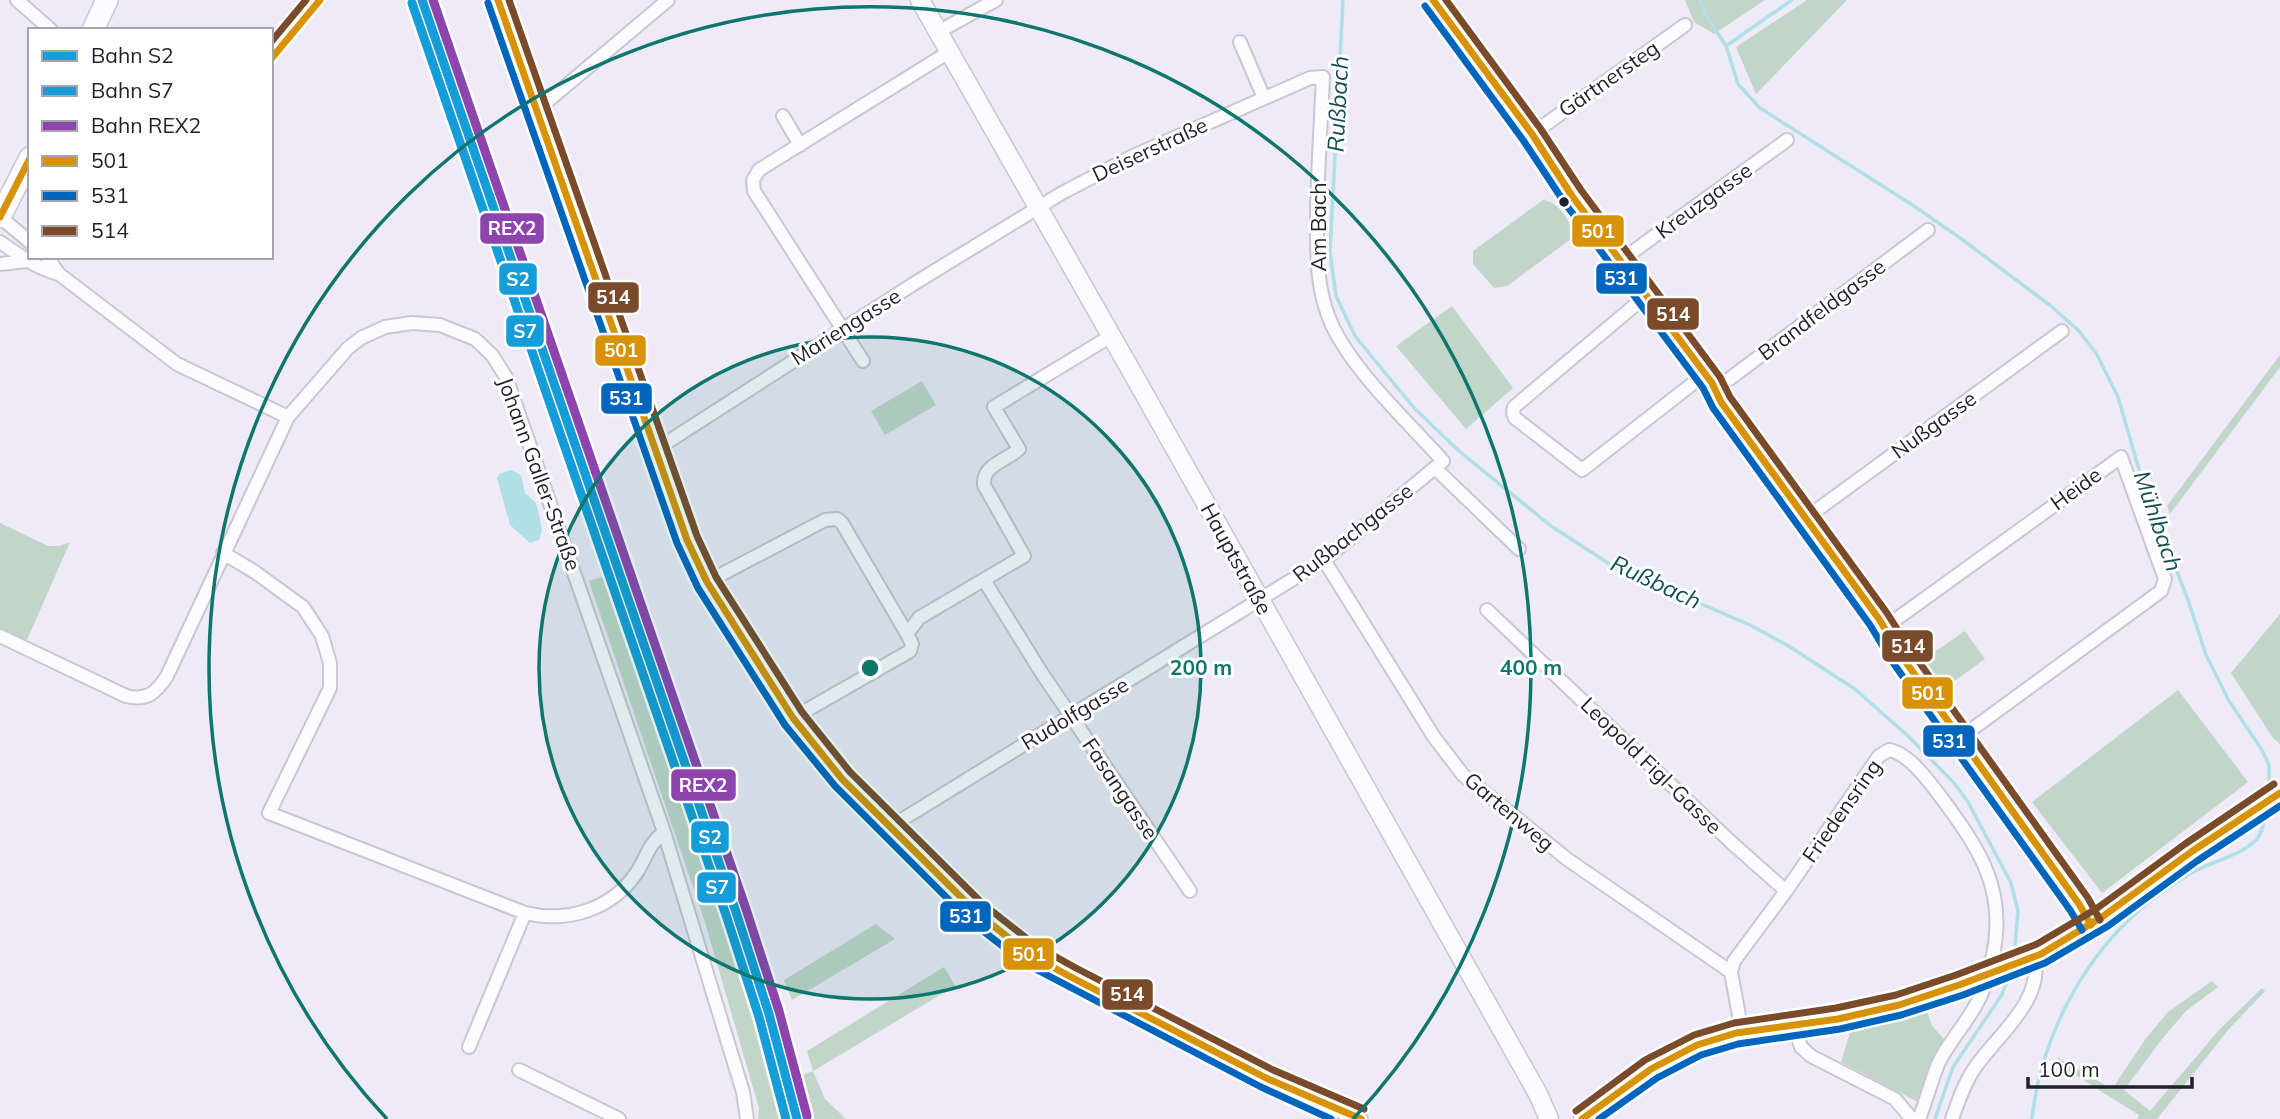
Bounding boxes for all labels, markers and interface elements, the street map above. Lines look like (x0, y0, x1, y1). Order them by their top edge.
legend (28, 28, 273, 259)
street label: Gärtnersteg (1553, 34, 1664, 122)
text: Bahn S2 (91, 42, 174, 68)
water label: Rußbach (1321, 55, 1354, 153)
text: Bahn S7 (91, 77, 174, 103)
street label: Deiserstraße (1088, 111, 1211, 187)
text: Bahn REX2 (91, 112, 201, 138)
text: 501 (91, 147, 129, 173)
street label: Kreuzgasse (1650, 157, 1757, 244)
text: 531 (91, 182, 129, 208)
street label: Am Bach (1305, 183, 1331, 271)
unlabelled marker (1557, 195, 1571, 209)
line badge: REX2 (479, 212, 545, 245)
line badge: 501 (1571, 214, 1625, 248)
text: REX2 (488, 216, 536, 240)
text: 514 (91, 217, 129, 243)
text: 501 (1581, 219, 1615, 243)
street label: Brandfeldgasse (1753, 253, 1890, 366)
line badge: S2 (498, 262, 538, 296)
line badge: 531 (1595, 262, 1648, 295)
text: 531 (1604, 266, 1638, 290)
text: S2 (506, 267, 530, 291)
line badge: 514 (587, 281, 640, 314)
street label: Mariengasse (786, 282, 905, 370)
text: 514 (596, 285, 631, 309)
line badge: 514 (1646, 297, 1700, 331)
text: 514 (1656, 302, 1691, 326)
line badge: S7 (505, 314, 545, 348)
text: S7 (513, 319, 537, 343)
line badge: 501 (594, 334, 647, 367)
text: 501 (604, 338, 638, 362)
street label: Johann Galler-Straße (493, 373, 587, 574)
line badge: 531 (600, 382, 653, 415)
street label: Nußgasse (1886, 385, 1981, 464)
text: 531 (609, 386, 643, 410)
street label: Heide (2045, 461, 2106, 515)
water label: Mühlbach (2128, 467, 2189, 575)
street label: Rußbachgasse (1287, 477, 1418, 587)
street label: Hauptstraße (1196, 498, 1278, 619)
water label: Rußbach (1606, 548, 1706, 615)
line badge: 514 (1881, 629, 1934, 663)
text: 514 (1891, 634, 1926, 658)
text: 200 m (1170, 654, 1232, 680)
text: 400 m (1500, 654, 1562, 680)
centre of rings (858, 656, 882, 680)
street label: Rudolfgasse (1016, 671, 1133, 755)
line badge: 501 (1901, 676, 1954, 710)
text: 501 (1911, 681, 1945, 705)
street label: Leopold Figl-Gasse (1576, 691, 1728, 839)
line badge: 531 (1922, 724, 1976, 758)
text: 531 (1932, 729, 1966, 753)
street label: Fasangasse (1077, 733, 1164, 844)
street label: Friedensring (1796, 754, 1886, 867)
street label: Gartenweg (1459, 766, 1560, 856)
line badge: REX2 (670, 768, 737, 802)
text: REX2 (679, 773, 727, 797)
line badge: S2 (690, 820, 730, 854)
text: S2 (698, 825, 722, 849)
line badge: S7 (696, 871, 737, 904)
text: S7 (705, 875, 729, 899)
line badge: 531 (939, 900, 992, 933)
text: 531 (949, 904, 983, 928)
line badge: 501 (1002, 937, 1055, 971)
text: 501 (1012, 942, 1046, 966)
line badge: 514 (1101, 978, 1154, 1011)
text: 514 (1110, 982, 1145, 1006)
scale bar (2028, 1046, 2192, 1090)
text: 100 m (2038, 1056, 2100, 1082)

